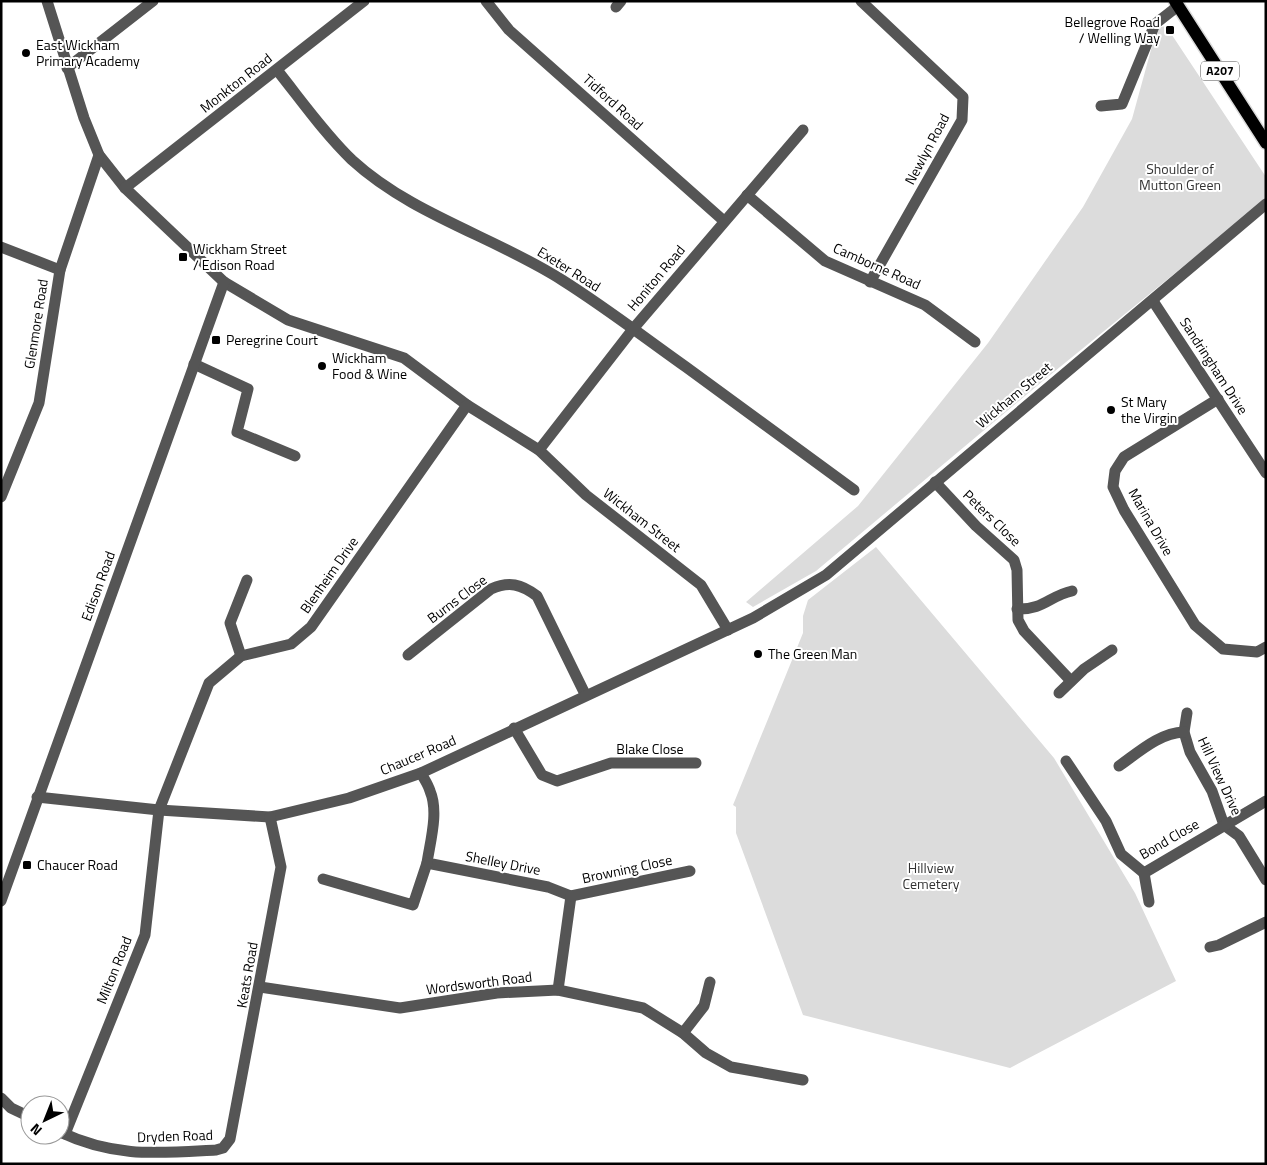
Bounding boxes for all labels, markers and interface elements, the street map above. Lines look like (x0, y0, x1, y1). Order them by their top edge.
place label: Bellegrove Road / Welling Way (1065, 11, 1160, 48)
marker: Bellegrove Road / Welling Way (1164, 24, 1176, 36)
place label: East Wickham Primary Academy (36, 34, 140, 71)
marker: East Wickham Primary Academy (20, 47, 32, 59)
street label: Monkton Road (195, 48, 276, 118)
road number: A207 (1201, 61, 1239, 80)
street label: Tidford Road (578, 69, 648, 135)
street label: Newlyn Road (899, 109, 954, 188)
park label: Shoulder of Mutton Green (1139, 158, 1221, 195)
street label: Camborne Road (830, 237, 924, 294)
place label: Wickham Street / Edison Road (193, 238, 287, 275)
street label: Honiton Road (622, 240, 690, 315)
street label: Exeter Road (534, 241, 605, 296)
marker: Wickham Street / Edison Road (177, 251, 189, 263)
street label: Glenmore Road (18, 277, 53, 370)
street label: Sandringham Drive (1175, 313, 1254, 418)
place label: Peregrine Court (226, 329, 318, 350)
marker: Peregrine Court (210, 334, 222, 346)
place label: Wickham Food & Wine (332, 347, 407, 384)
street label: Wickham Street (971, 356, 1056, 433)
marker: Wickham Food & Wine (316, 360, 328, 372)
place label: St Mary the Virgin (1121, 391, 1177, 428)
marker: St Mary the Virgin (1105, 404, 1117, 416)
street label: Wickham Street (599, 482, 686, 557)
street label: Marina Drive (1124, 484, 1179, 559)
street label: Peters Close (959, 485, 1026, 551)
street label: Blenheim Drive (294, 532, 363, 617)
street label: Edison Road (75, 548, 120, 624)
street label: Burns Close (422, 569, 491, 628)
place label: The Green Man (768, 643, 857, 664)
marker: The Green Man (752, 648, 764, 660)
street label: Chaucer Road (376, 729, 459, 780)
street label: Hill View Drive (1193, 733, 1248, 819)
street label: Blake Close (616, 738, 684, 759)
street label: Bond Close (1135, 813, 1203, 864)
street label: Shelley Drive (464, 845, 542, 880)
street label: Browning Close (580, 849, 674, 888)
place label: Chaucer Road (37, 854, 118, 875)
park label: Hillview Cemetery (903, 857, 960, 894)
marker: Chaucer Road (21, 859, 33, 871)
street label: Milton Road (90, 933, 137, 1007)
street label: Keats Road (230, 940, 263, 1010)
street label: Wordsworth Road (425, 966, 533, 999)
north arrow (20, 1095, 70, 1145)
text: N (25, 1119, 47, 1141)
street label: Dryden Road (137, 1124, 213, 1147)

